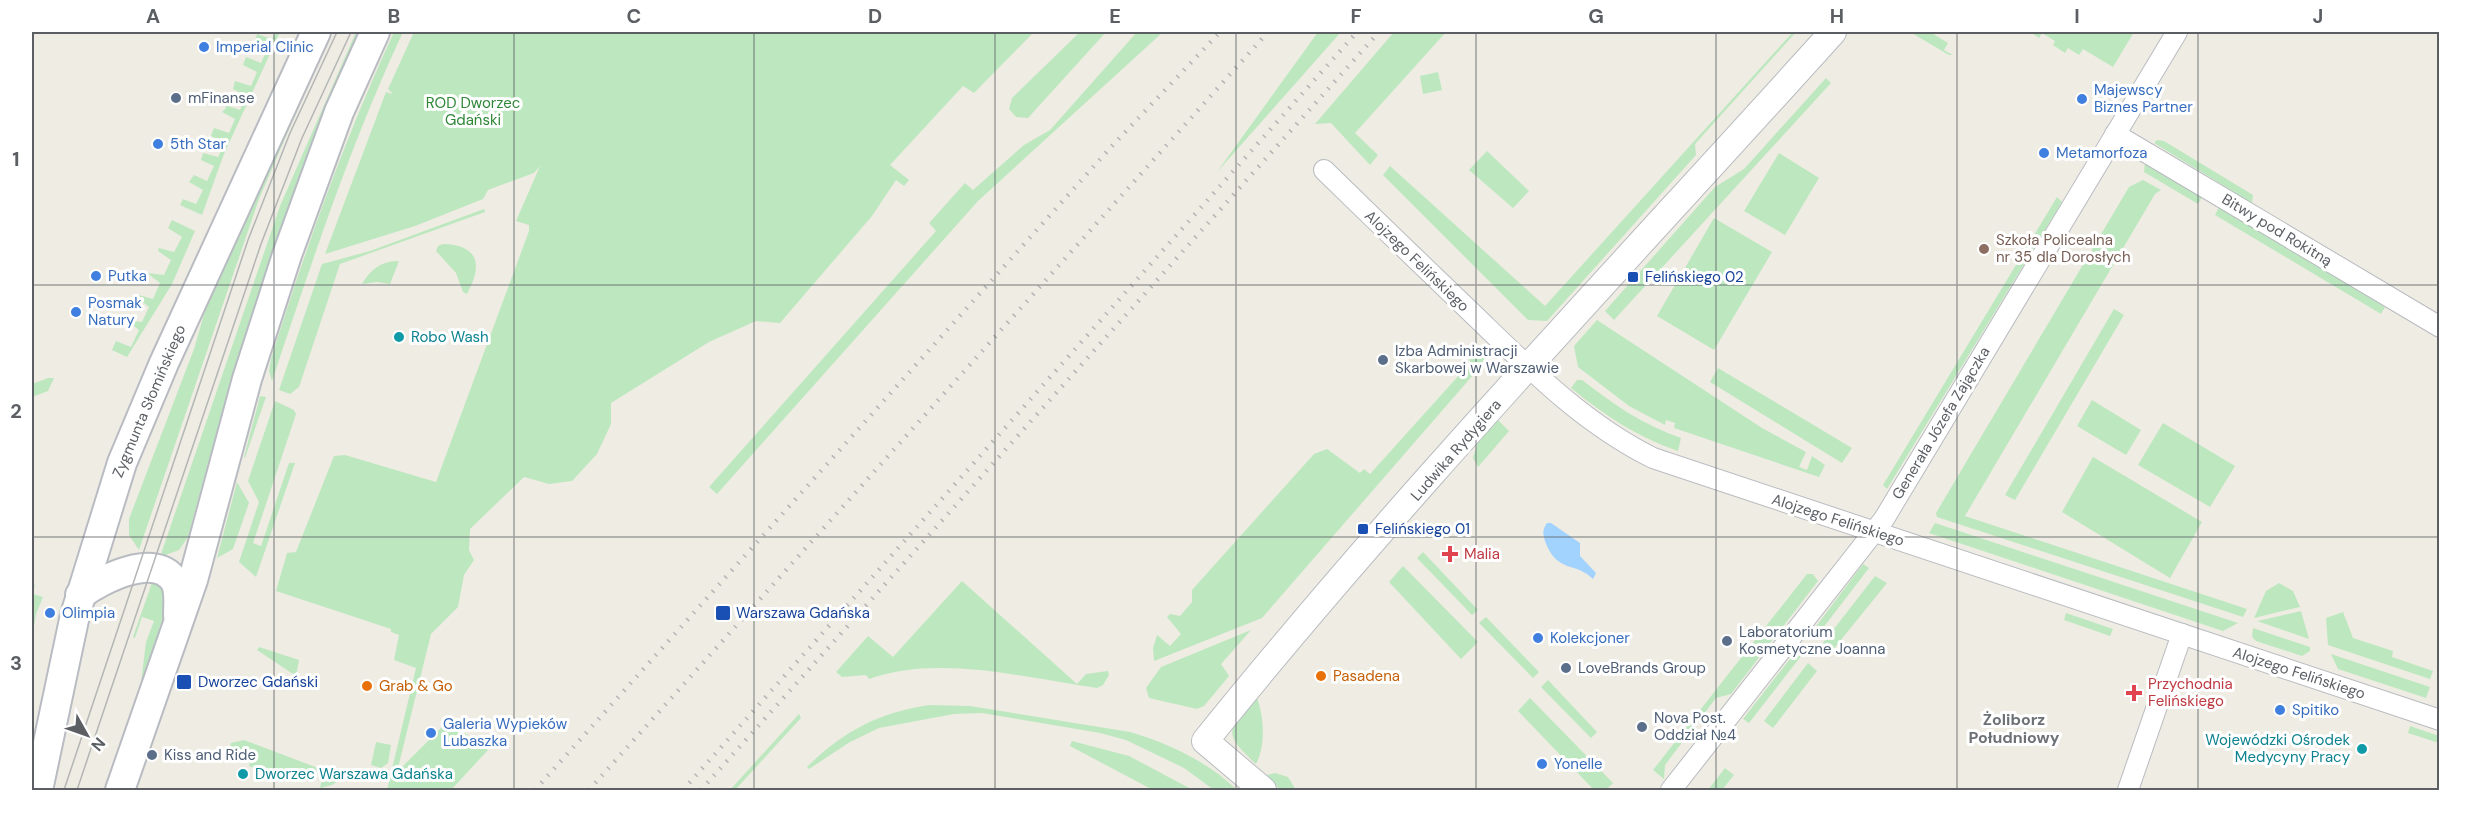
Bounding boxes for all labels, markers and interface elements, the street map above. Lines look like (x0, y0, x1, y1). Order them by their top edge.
text: A (146, 3, 160, 29)
text: B (388, 3, 400, 29)
text: C (627, 3, 641, 29)
text: D (868, 3, 882, 29)
text: E (1109, 3, 1121, 29)
text: F (1350, 3, 1362, 29)
text: G (1588, 3, 1604, 29)
text: H (1830, 3, 1844, 29)
text: I (2074, 3, 2080, 29)
text: J (2313, 3, 2323, 29)
place label: Imperial Clinic (216, 37, 314, 57)
marker: Imperial Clinic (197, 40, 211, 54)
place label: Majewscy Biznes Partner (2094, 80, 2193, 117)
place label: mFinanse (188, 88, 254, 108)
marker: mFinanse (169, 91, 183, 105)
marker: Majewscy Biznes Partner (2075, 92, 2089, 106)
park label: ROD Dworzec Gdański (426, 93, 520, 130)
place label: 5th Star (170, 134, 226, 154)
marker: 5th Star (151, 137, 165, 151)
place label: Metamorfoza (2056, 143, 2147, 163)
text: 1 (12, 146, 20, 172)
marker: Metamorfoza (2037, 146, 2051, 160)
street label: Bitwy pod Rokitną (2218, 189, 2336, 271)
street label: Alojzego Felińskiego (1360, 206, 1474, 316)
place label: Szkoła Policealna nr 35 dla Dorosłych (1996, 230, 2131, 267)
marker: Szkoła Policealna nr 35 dla Dorosłych (1977, 242, 1991, 256)
place label: Putka (108, 266, 147, 286)
place label: Felińskiego 02 (1645, 267, 1744, 287)
marker: Putka (89, 269, 103, 283)
marker: Felińskiego 02 (1626, 270, 1640, 284)
place label: Posmak Natury (88, 293, 142, 330)
marker: Posmak Natury (69, 305, 83, 319)
street label: Zygmunta Słomińskiego (108, 322, 190, 480)
place label: Robo Wash (411, 327, 489, 347)
marker: Robo Wash (392, 330, 406, 344)
place label: Izba Administracji Skarbowej w Warszawie (1395, 341, 1559, 378)
street label: Generała Józefa Zajączka (1887, 343, 1995, 503)
marker: Izba Administracji Skarbowej w Warszawie (1376, 353, 1390, 367)
street label: Ludwika Rydygiera (1406, 395, 1506, 505)
text: 2 (10, 398, 22, 424)
street label: Alojzego Felińskiego (1769, 489, 1907, 551)
place label: Felińskiego 01 (1375, 519, 1470, 539)
marker: Felińskiego 01 (1356, 522, 1370, 536)
place label: Malia (1464, 544, 1500, 564)
marker: Malia (1441, 545, 1459, 563)
place label: Olimpia (62, 603, 115, 623)
place label: Warszawa Gdańska (736, 603, 870, 623)
marker: Warszawa Gdańska (714, 604, 732, 622)
marker: Olimpia (43, 606, 57, 620)
place label: Laboratorium Kosmetyczne Joanna (1739, 622, 1885, 659)
place label: Kolekcjoner (1550, 628, 1630, 648)
marker: Kolekcjoner (1531, 631, 1545, 645)
marker: Laboratorium Kosmetyczne Joanna (1720, 634, 1734, 648)
street label: Alojzego Felińskiego (2230, 642, 2368, 704)
text: 3 (10, 650, 22, 676)
place label: LoveBrands Group (1578, 658, 1706, 678)
marker: LoveBrands Group (1559, 661, 1573, 675)
place label: Pasadena (1333, 666, 1400, 686)
marker: Pasadena (1314, 669, 1328, 683)
place label: Dworzec Gdański (198, 672, 318, 692)
marker: Dworzec Gdański (175, 673, 193, 691)
place label: Przychodnia Felińskiego (2148, 674, 2233, 711)
place label: Grab & Go (379, 676, 453, 696)
marker: Grab & Go (360, 679, 374, 693)
marker: Przychodnia Felińskiego (2125, 684, 2143, 702)
place label: Spitiko (2292, 700, 2339, 720)
marker: Spitiko (2273, 703, 2287, 717)
north arrow (57, 705, 117, 765)
place label: Nova Post. Oddział №4 (1654, 708, 1736, 745)
district label: Żoliborz Południowy (1969, 709, 2060, 748)
place label: Galeria Wypieków Lubaszka (443, 714, 568, 751)
marker: Nova Post. Oddział №4 (1635, 720, 1649, 734)
marker: Galeria Wypieków Lubaszka (424, 726, 438, 740)
place label: Wojewódzki Ośrodek Medycyny Pracy (2205, 730, 2351, 767)
text: N (86, 733, 110, 756)
marker: Wojewódzki Ośrodek Medycyny Pracy (2355, 742, 2369, 756)
place label: Kiss and Ride (164, 745, 256, 765)
marker: Kiss and Ride (145, 748, 159, 762)
place label: Yonelle (1554, 754, 1603, 774)
marker: Yonelle (1535, 757, 1549, 771)
place label: Dworzec Warszawa Gdańska (255, 764, 453, 784)
marker: Dworzec Warszawa Gdańska (236, 767, 250, 781)

